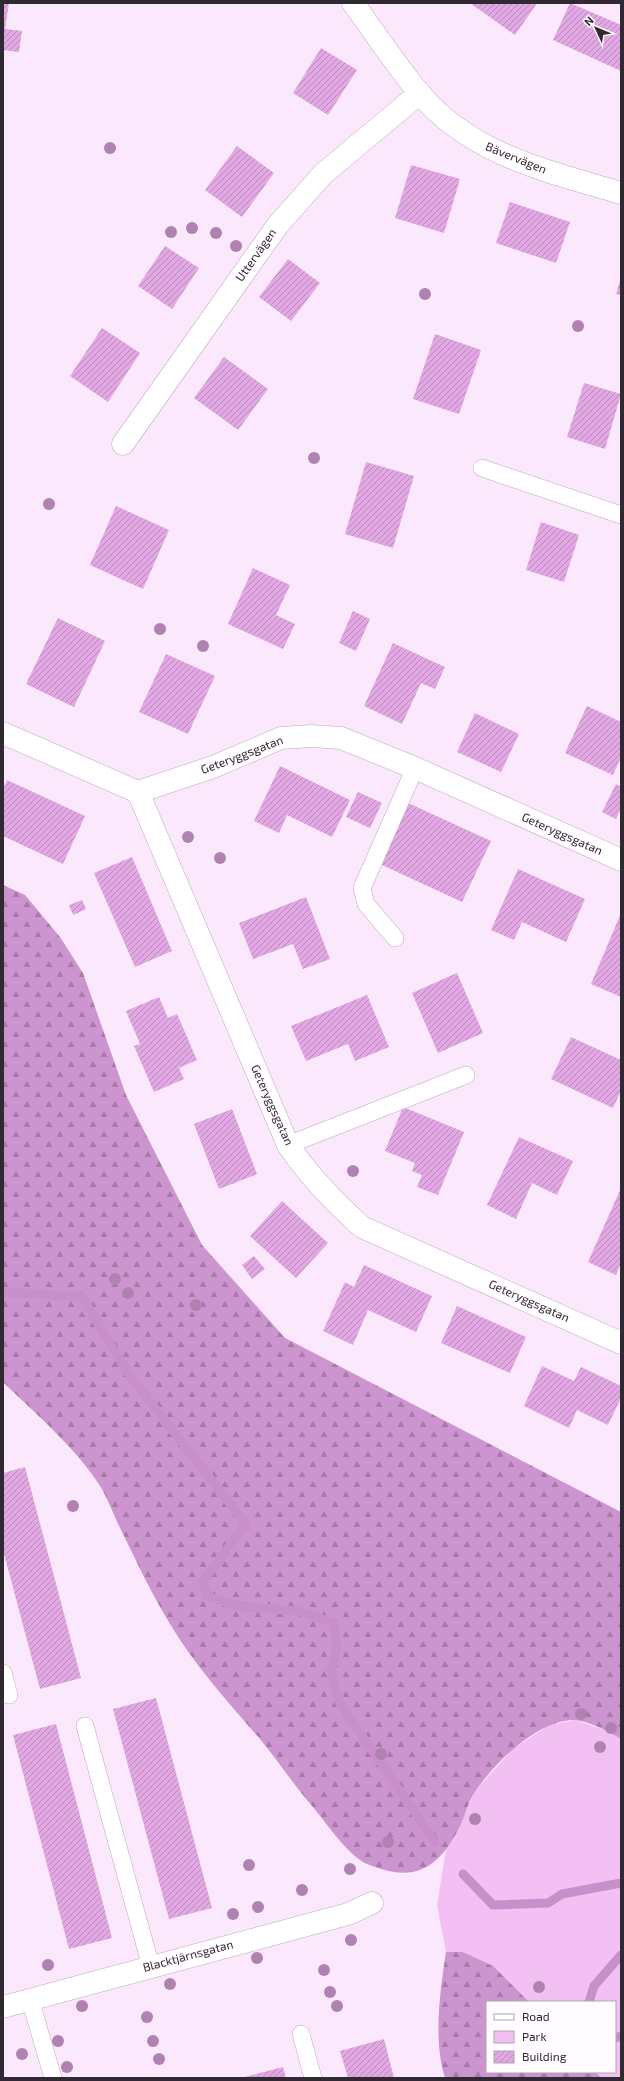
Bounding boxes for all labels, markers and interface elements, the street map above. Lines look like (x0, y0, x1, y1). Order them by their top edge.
north arrow (576, 8, 616, 48)
text: N (581, 13, 596, 28)
street label: Bävervägen (484, 138, 549, 176)
street label: Uttervägen (232, 225, 279, 284)
street label: Geteryggsgatan (199, 732, 285, 776)
street label: Geteryggsgatan (520, 809, 605, 857)
street label: Geteryggsgatan (249, 1062, 297, 1147)
street label: Geteryggsgatan (487, 1276, 572, 1324)
street label: Blacktjärnsgatan (141, 1936, 235, 1975)
legend (486, 2001, 616, 2073)
text: Road (522, 2009, 550, 2023)
text: Park (522, 2029, 547, 2043)
text: Building (522, 2049, 567, 2063)

